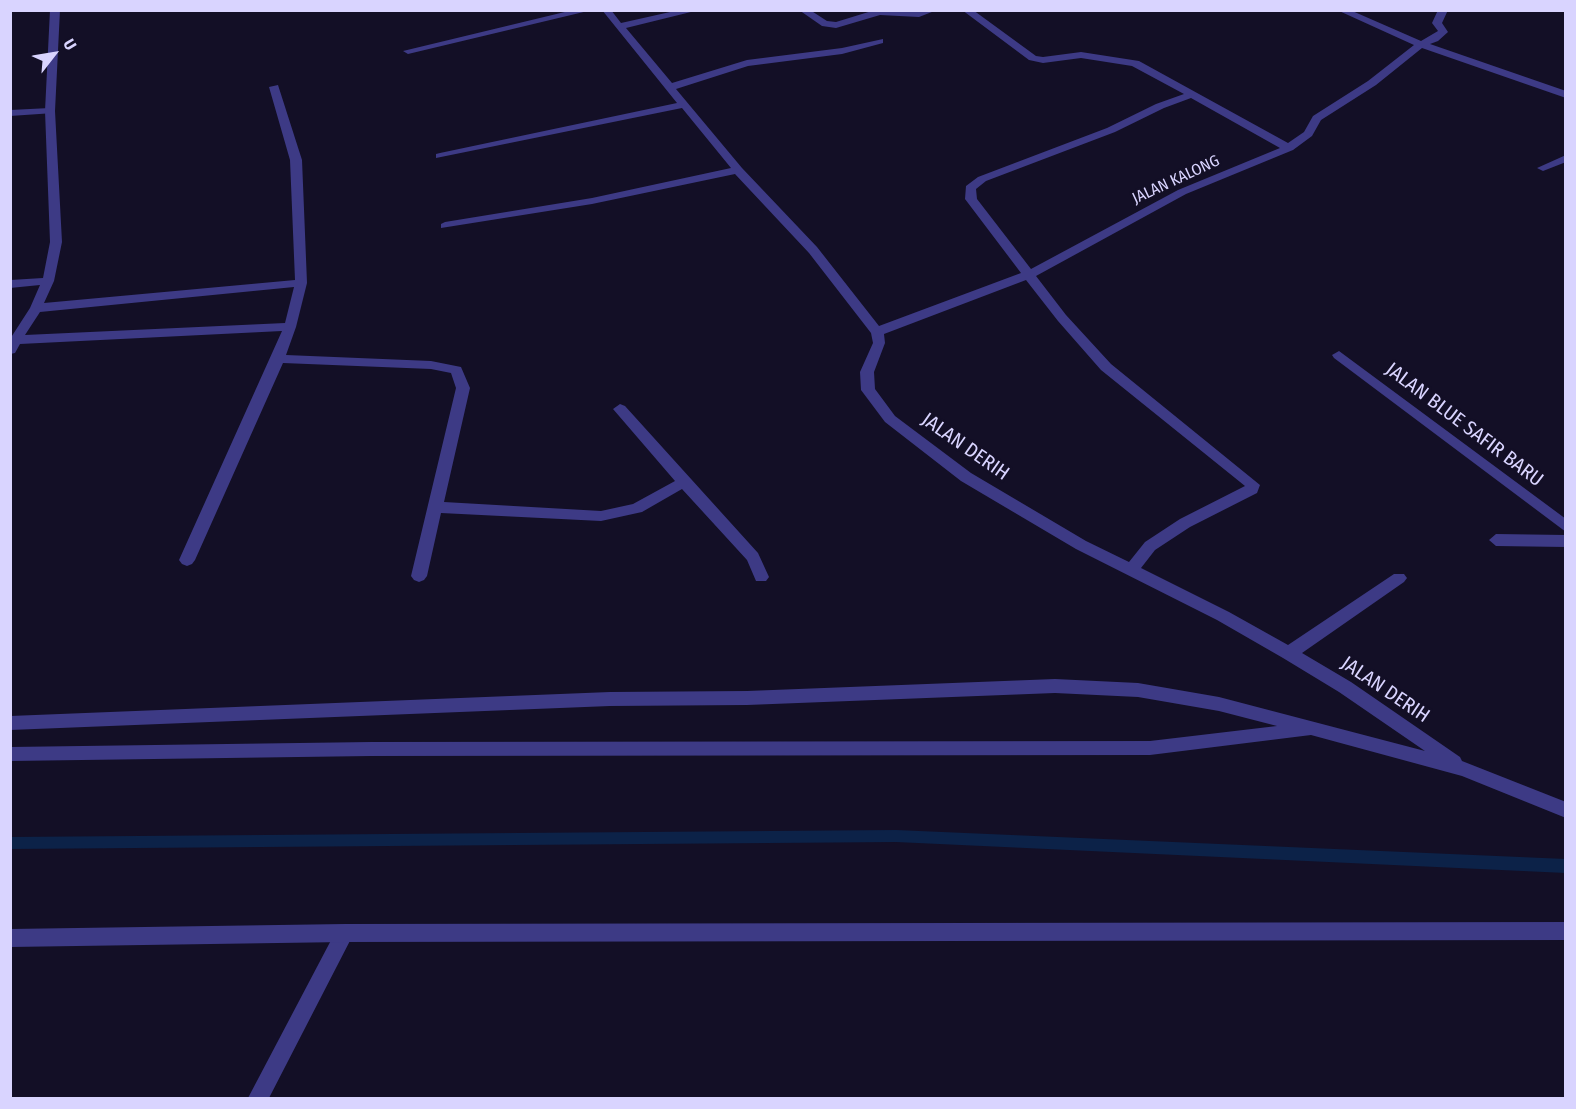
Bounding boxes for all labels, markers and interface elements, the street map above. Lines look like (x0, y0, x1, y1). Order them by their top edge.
north arrow (24, 24, 84, 84)
text: U (59, 36, 80, 53)
street label: JALAN KALONG (1129, 151, 1223, 209)
street label: JALAN BLUE SAFIR BARU (1380, 358, 1548, 492)
street label: JALAN DERIH (917, 408, 1013, 486)
street label: JALAN DERIH (1336, 652, 1434, 728)

